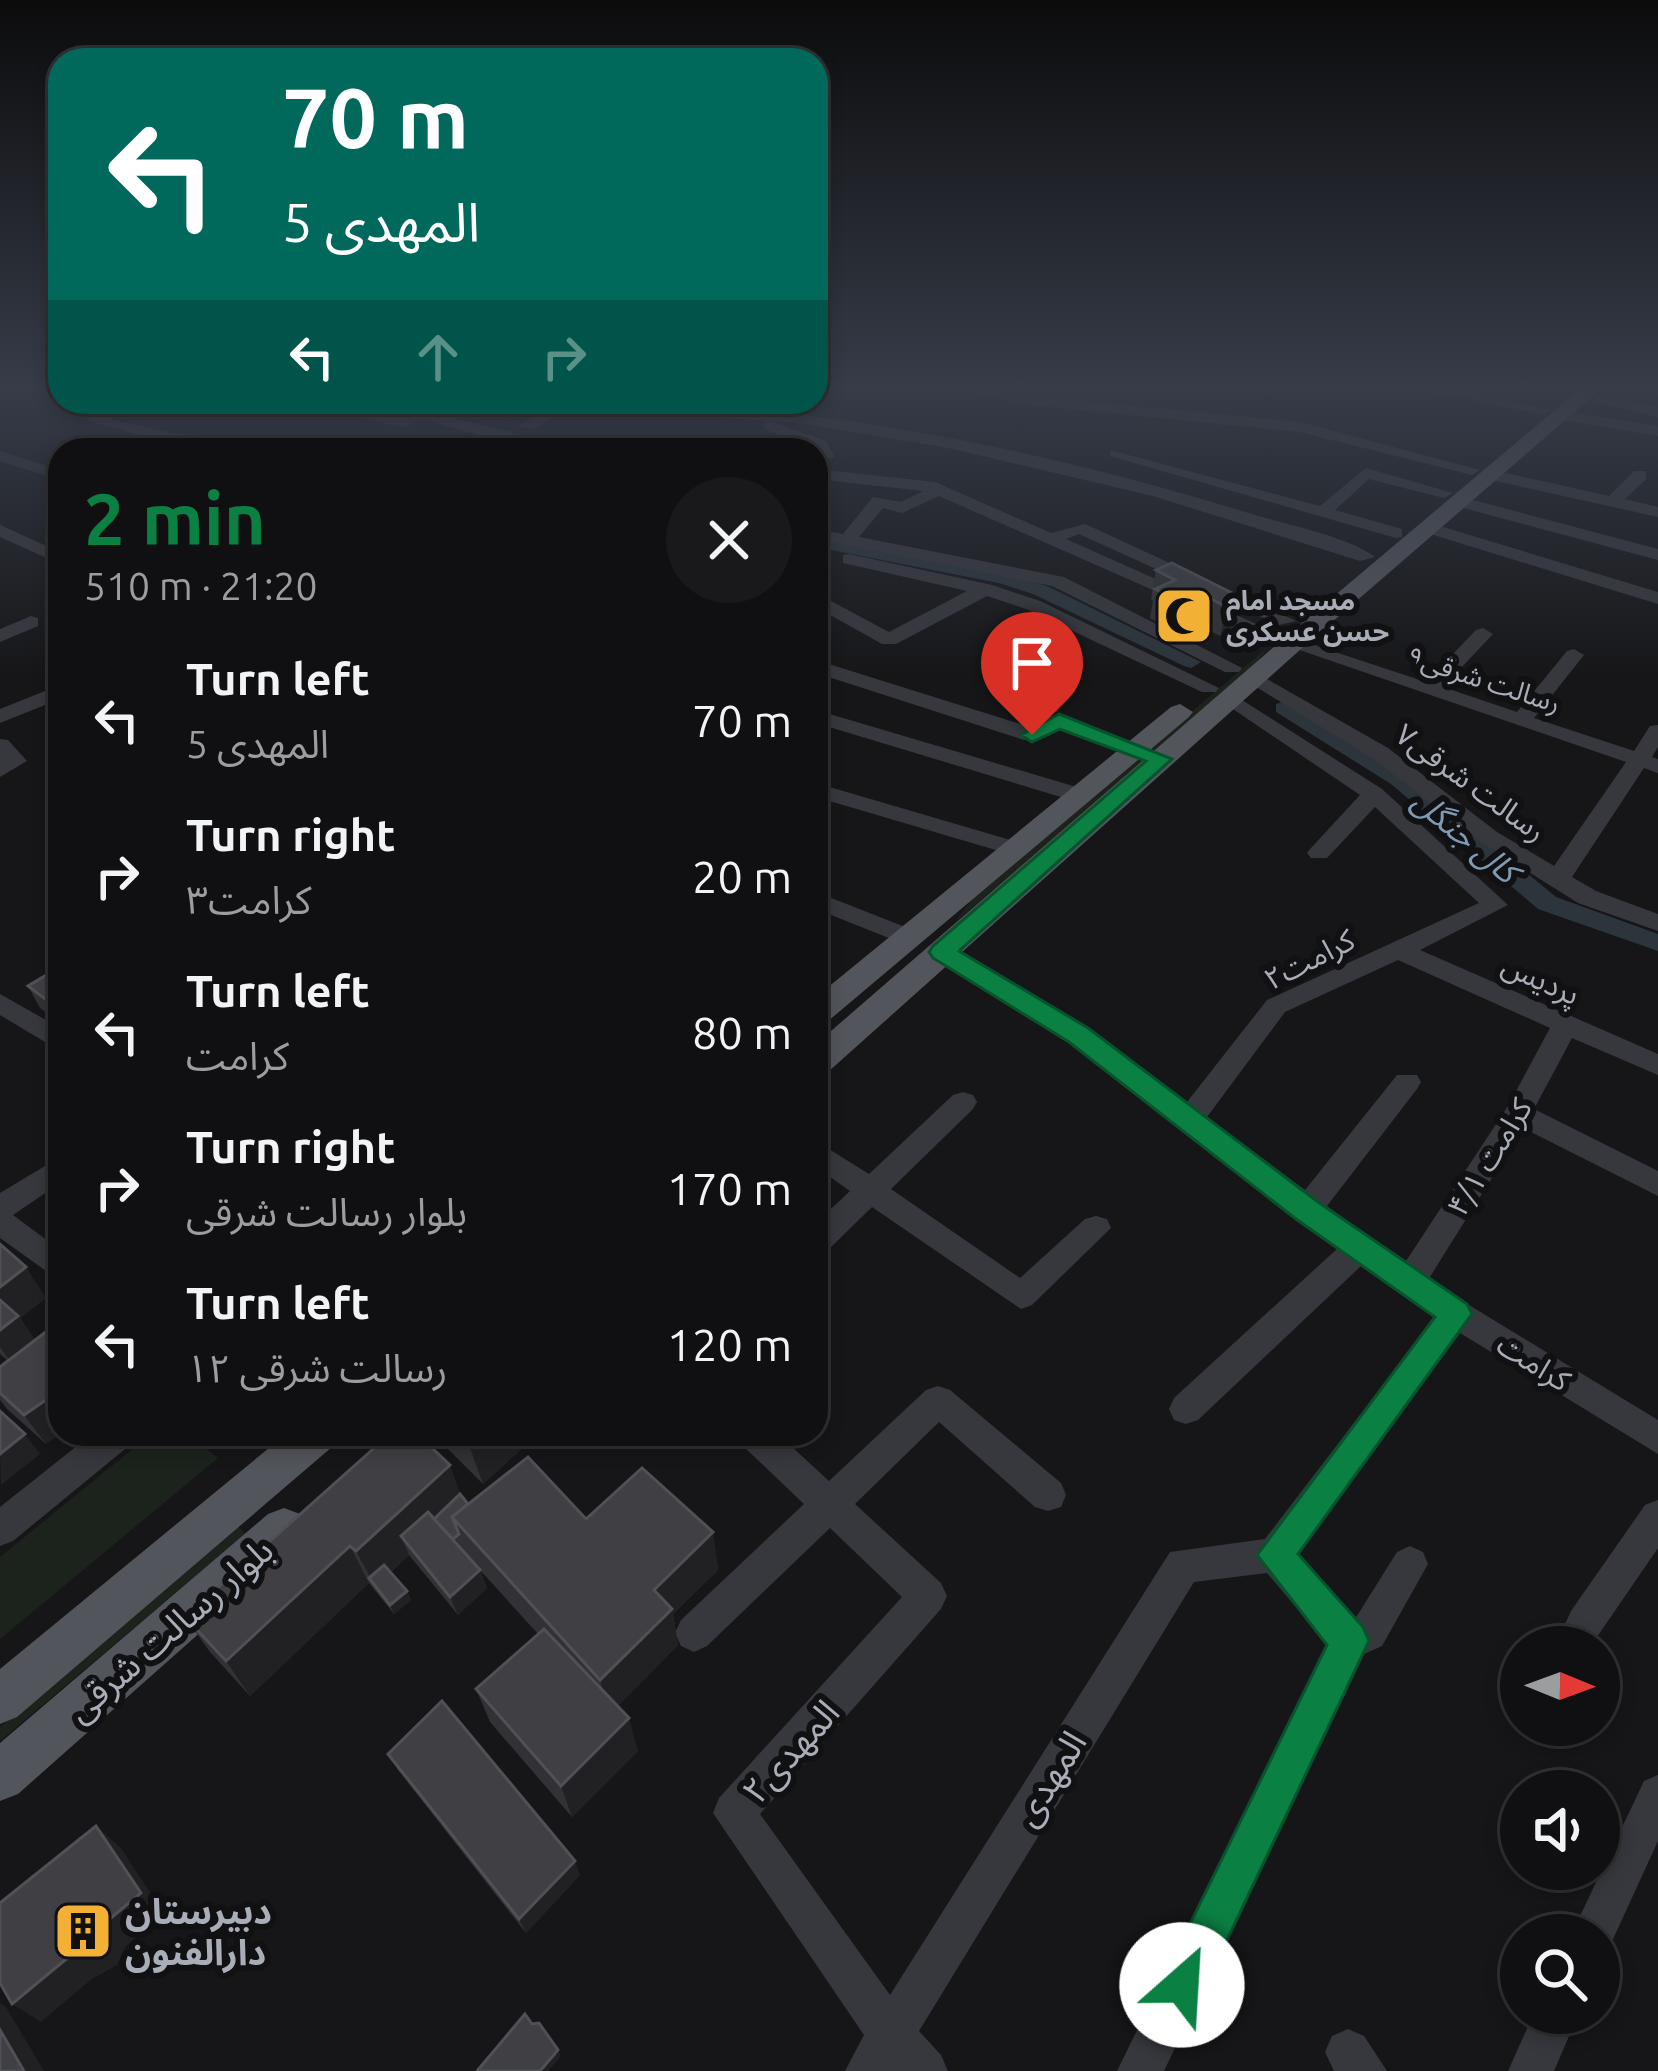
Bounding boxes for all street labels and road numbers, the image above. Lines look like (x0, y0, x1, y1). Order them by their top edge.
street label: رسالت شرقی۹ (1403, 640, 1564, 720)
street label: رسالت شرقی۷ (1389, 716, 1553, 849)
street label: کرامت۲ (1258, 922, 1361, 997)
street label: پردیس (1496, 947, 1585, 1014)
street label: کرامت ۴/۱ (1440, 1092, 1539, 1222)
street label: کرامت (1491, 1327, 1577, 1399)
street label: بلوار رسالت شرقی (58, 1528, 282, 1731)
street label: المهدی۲ (733, 1691, 848, 1812)
street label: المهدی (1004, 1723, 1095, 1833)

